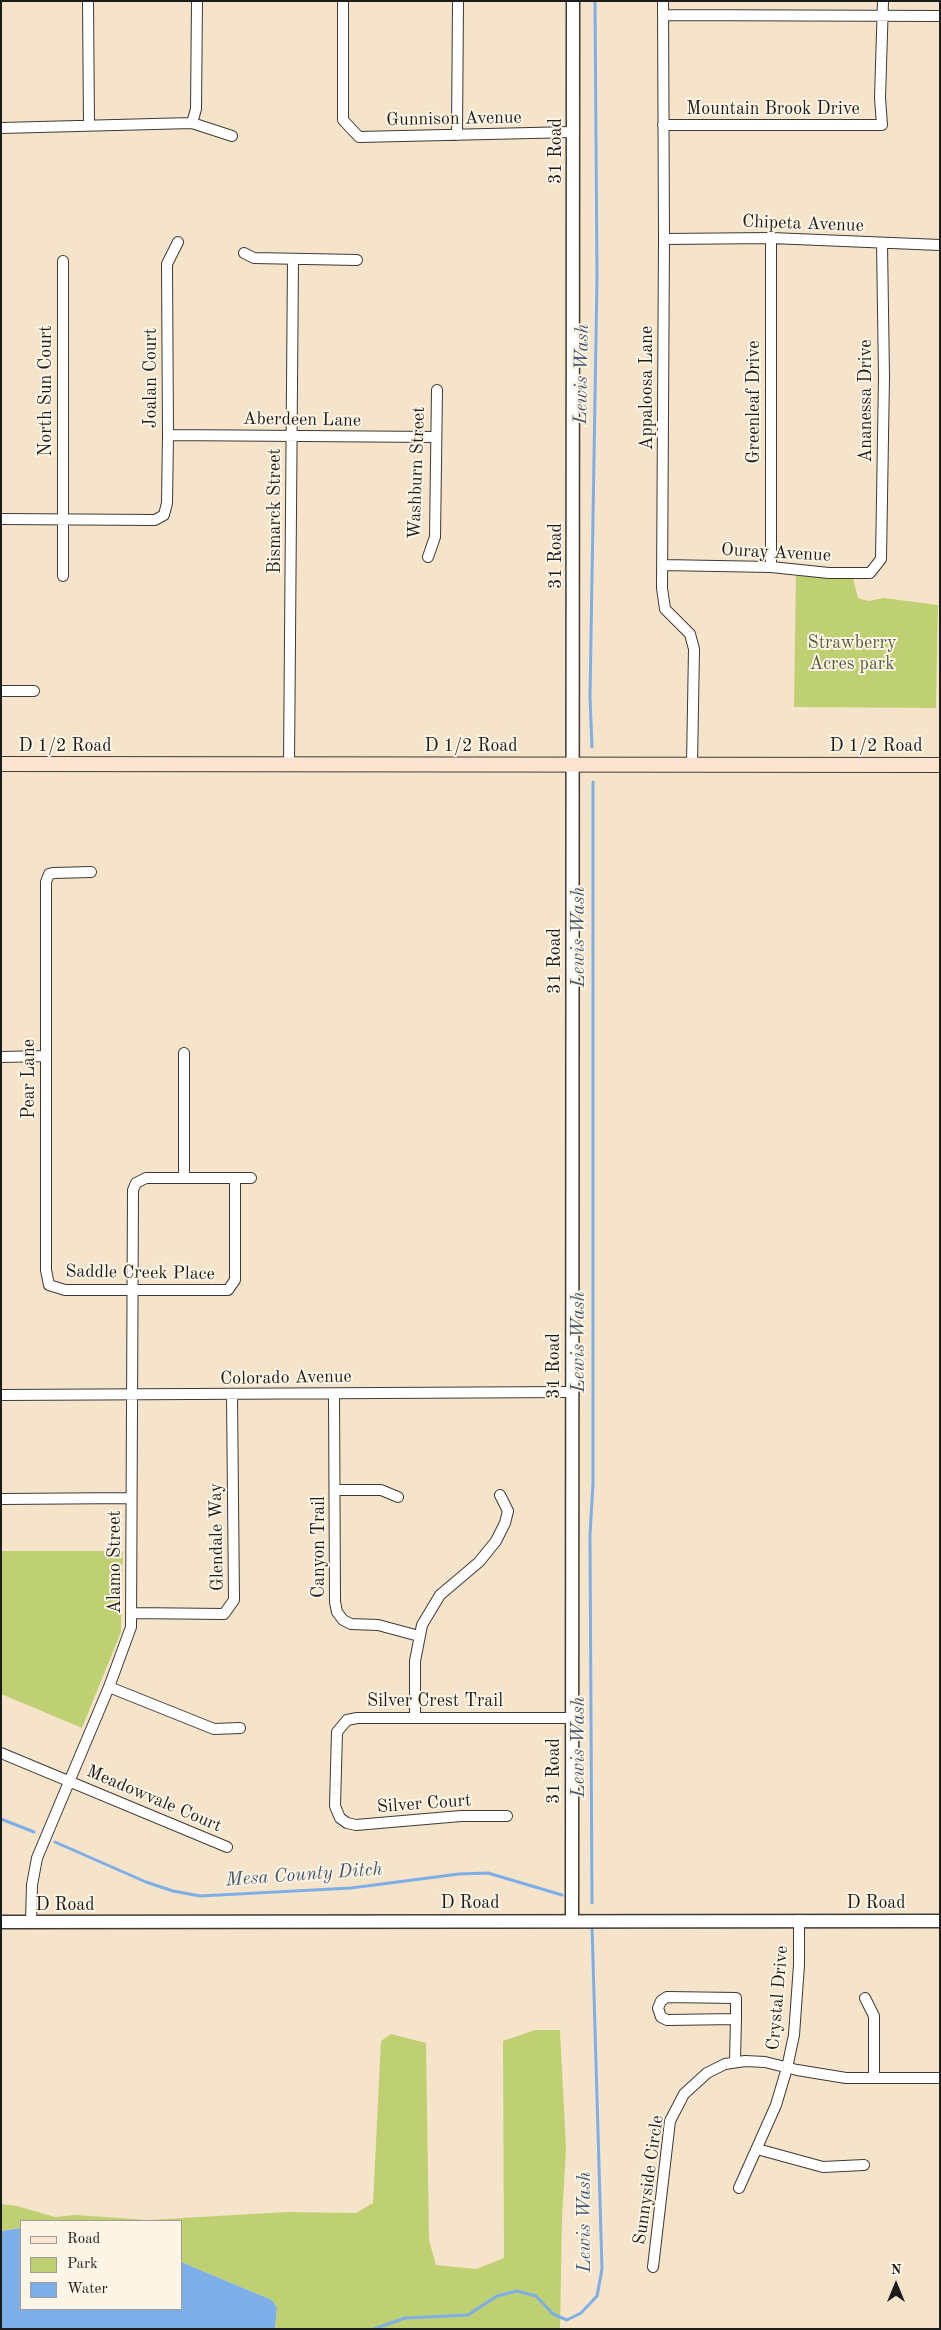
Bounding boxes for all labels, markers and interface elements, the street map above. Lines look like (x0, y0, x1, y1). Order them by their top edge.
street label: Mountain Brook Drive (686, 98, 860, 120)
street label: Gunnison Avenue (386, 107, 522, 131)
street label: 31 Road (545, 118, 567, 184)
street label: Chipeta Avenue (742, 211, 864, 237)
water label: Lewis Wash (570, 323, 594, 425)
street label: North Sun Court (35, 325, 57, 457)
street label: Appaloosa Lane (636, 326, 658, 450)
street label: Joalan Court (140, 328, 162, 428)
street label: Ananessa Drive (855, 339, 877, 463)
street label: Greenleaf Drive (743, 341, 765, 463)
street label: Washburn Street (404, 406, 430, 540)
street label: Aberdeen Lane (243, 408, 361, 432)
street label: Bismarck Street (264, 448, 286, 574)
street label: 31 Road (545, 523, 567, 589)
street label: Ouray Avenue (721, 539, 831, 567)
park label: Strawberry Acres park (807, 632, 897, 674)
street label: D 1/2 Road (18, 735, 112, 757)
street label: D 1/2 Road (424, 735, 518, 757)
street label: D 1/2 Road (829, 735, 923, 757)
water label: Lewis Wash (568, 887, 590, 987)
street label: 31 Road (544, 928, 566, 994)
street label: Pear Lane (18, 1039, 40, 1119)
street label: Saddle Creek Place (65, 1261, 215, 1285)
water label: Lewis Wash (568, 1292, 590, 1392)
street label: 31 Road (543, 1333, 565, 1399)
street label: Colorado Avenue (220, 1366, 352, 1390)
street label: Glendale Way (205, 1483, 229, 1591)
street label: Canyon Trail (308, 1496, 330, 1598)
street label: Alamo Street (104, 1510, 126, 1614)
street label: Silver Crest Trail (367, 1690, 503, 1712)
water label: Lewis Wash (568, 1697, 590, 1797)
street label: 31 Road (543, 1738, 565, 1804)
street label: Meadowvale Court (83, 1761, 225, 1837)
street label: Silver Court (376, 1790, 472, 1818)
water label: Mesa County Ditch (225, 1858, 383, 1892)
street label: D Road (440, 1892, 500, 1914)
street label: D Road (846, 1892, 906, 1914)
street label: D Road (35, 1894, 95, 1916)
street label: Crystal Drive (763, 1945, 793, 2051)
street label: Sunnyside Circle (629, 2114, 669, 2246)
water label: Lewis Wash (574, 2172, 596, 2272)
legend (20, 2220, 182, 2310)
text: Road (67, 2232, 100, 2247)
text: Park (67, 2257, 98, 2272)
north arrow (871, 2260, 921, 2310)
text: N (891, 2263, 901, 2277)
text: Water (67, 2282, 108, 2297)

